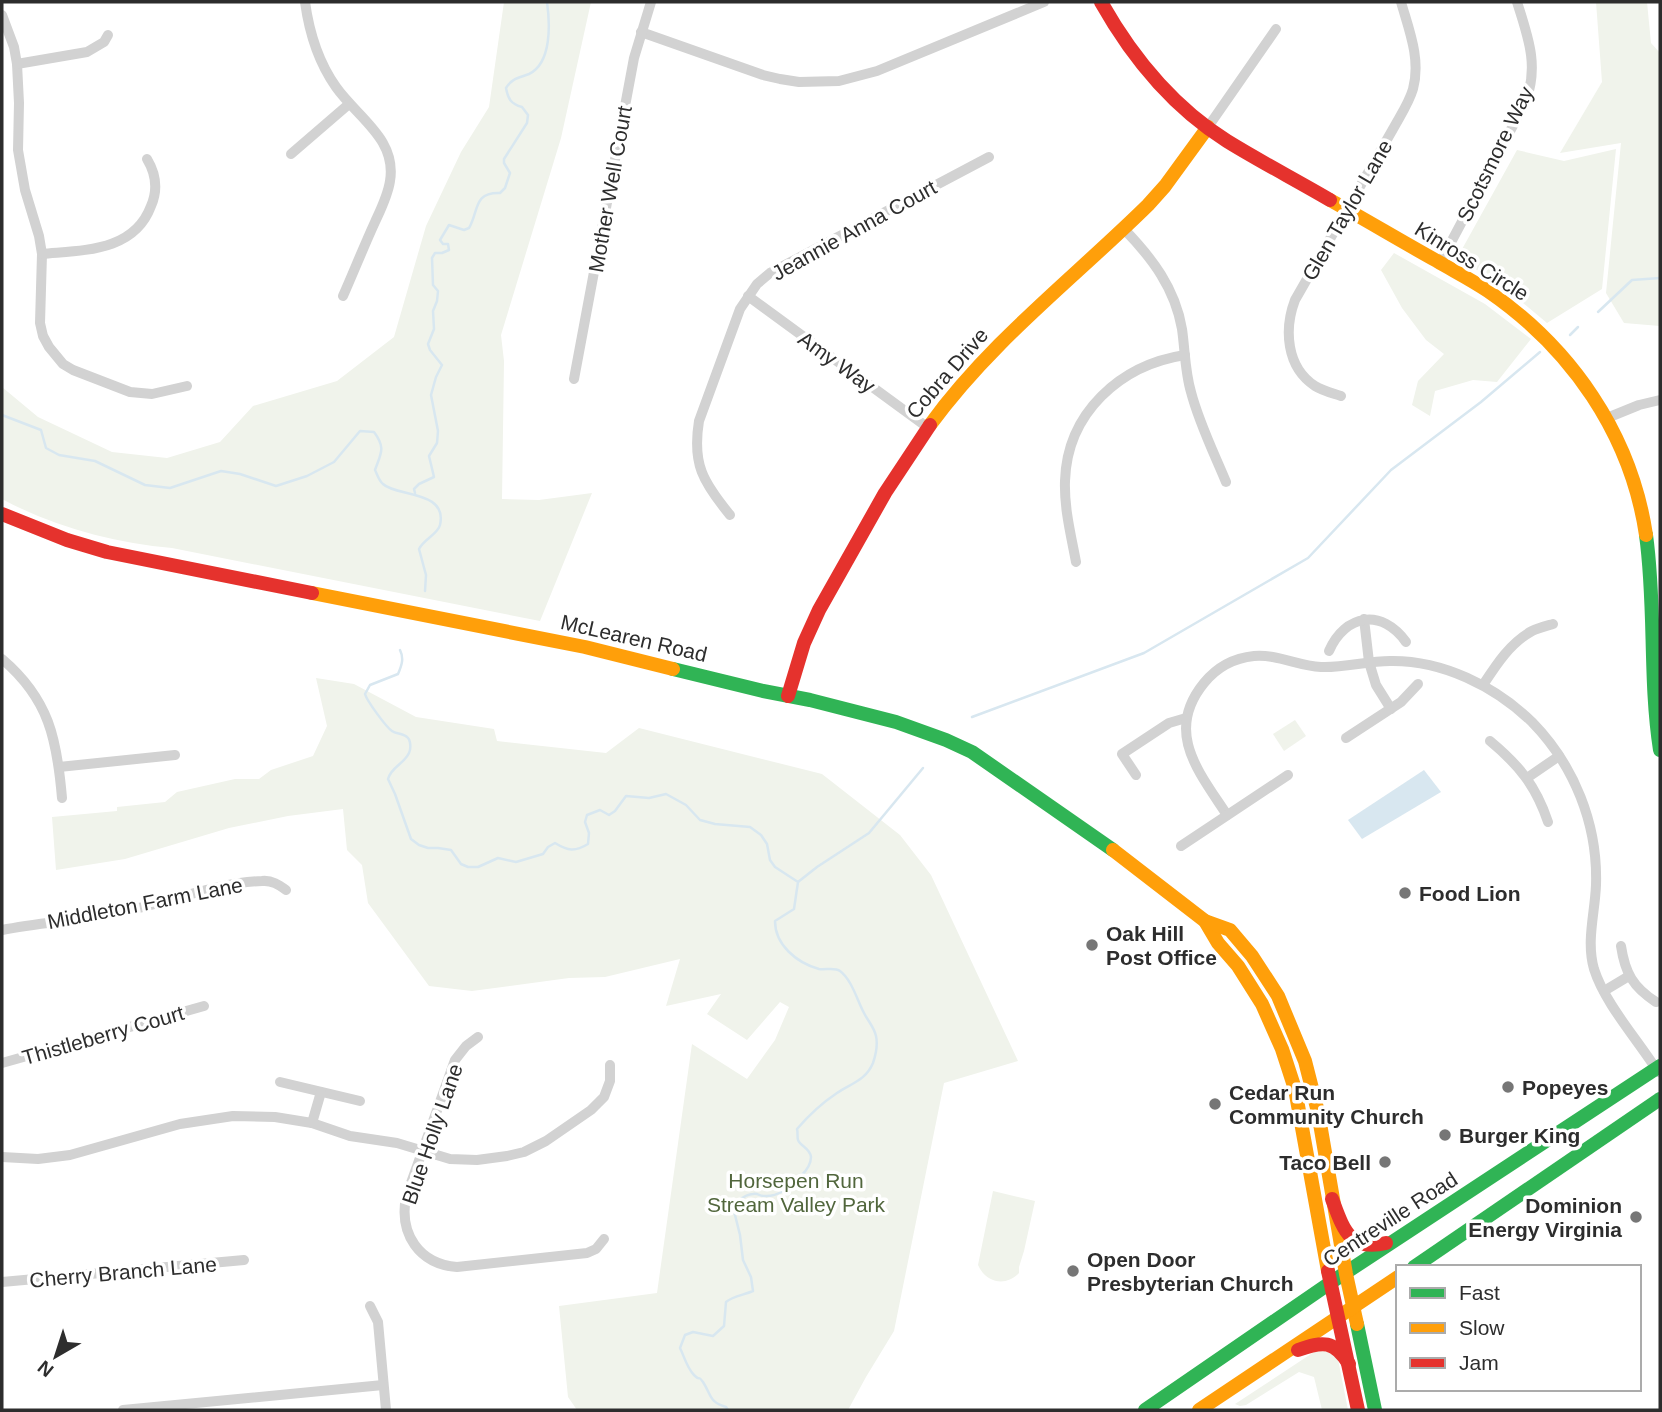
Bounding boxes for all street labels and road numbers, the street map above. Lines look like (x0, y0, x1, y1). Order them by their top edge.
street label: Scotsmore Way (1452, 82, 1538, 225)
street label: Mother Well Court (584, 104, 636, 274)
street label: Glen Taylor Lane (1297, 136, 1397, 284)
street label: Jeannie Anna Court (768, 175, 940, 285)
street label: Kinross Circle (1411, 217, 1533, 305)
street label: Cobra Drive (902, 323, 992, 423)
street label: Amy Way (794, 327, 880, 398)
street label: McLearen Road (559, 610, 709, 666)
street label: Middleton Farm Lane (45, 873, 245, 933)
street label: Thistleberry Court (20, 1001, 187, 1069)
street label: Blue Holly Lane (397, 1061, 467, 1207)
street label: Centreville Road (1319, 1167, 1461, 1271)
street label: Cherry Branch Lane (28, 1252, 218, 1292)

